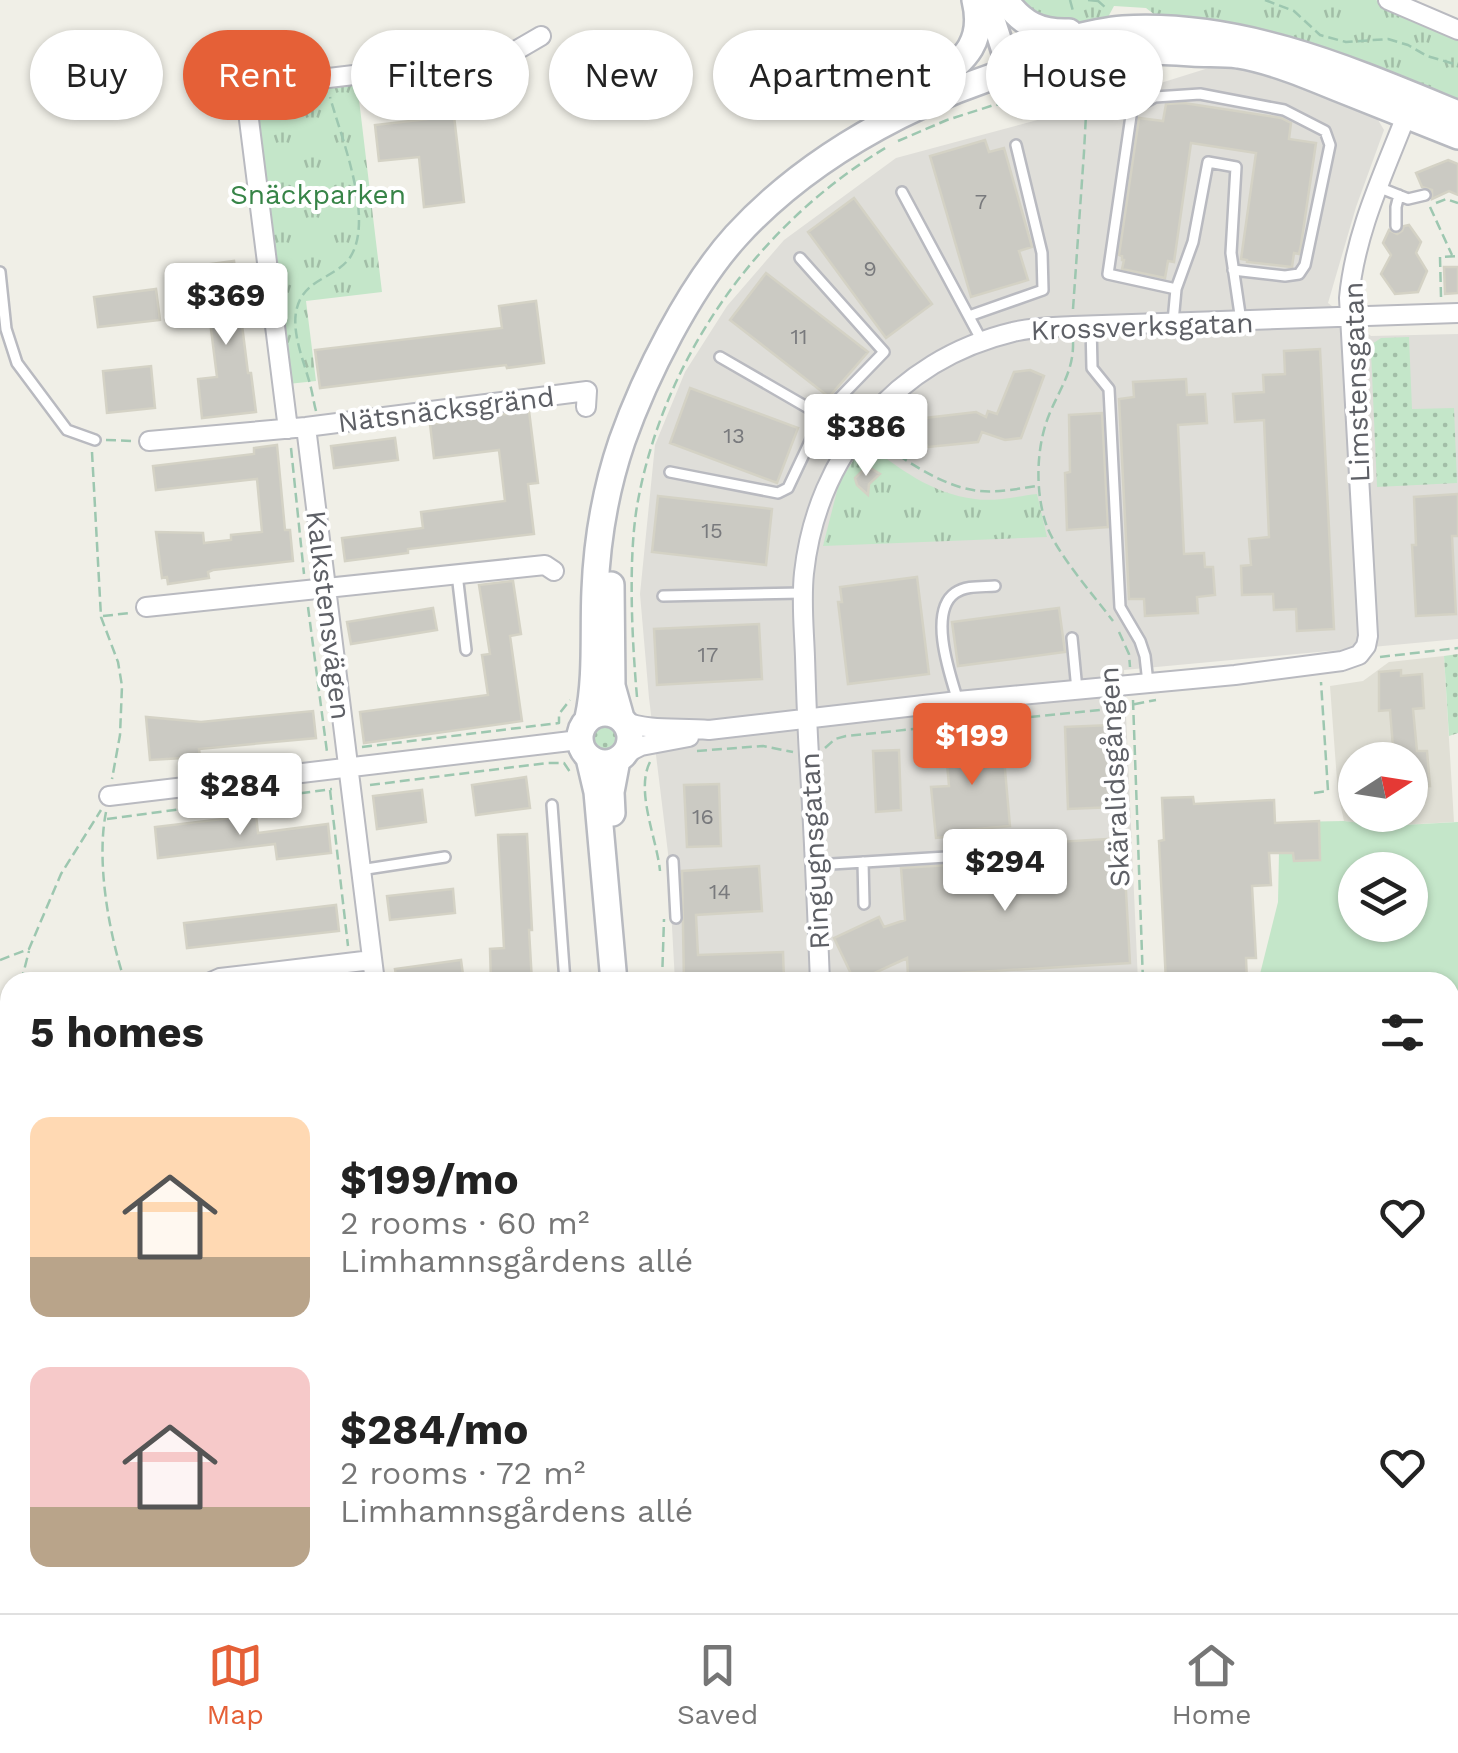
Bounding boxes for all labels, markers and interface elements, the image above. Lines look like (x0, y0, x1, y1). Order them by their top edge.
chip: Buy (30, 30, 163, 120)
chip: Rent (183, 30, 331, 120)
chip: Filters (351, 30, 529, 120)
chip: New (549, 30, 693, 120)
chip: Apartment (713, 30, 966, 120)
chip: House (986, 30, 1163, 120)
park label: Snäckparken (230, 178, 406, 211)
house number: 7 (975, 189, 987, 214)
house number: 9 (863, 256, 877, 281)
pin: $369 (167, 263, 285, 348)
text: $369 (187, 276, 265, 314)
street label: Limstensgatan (1337, 281, 1376, 483)
street label: Krossverksgatan (1030, 306, 1254, 347)
house number: 11 (790, 324, 808, 349)
street label: Nätsnäcksgränd (336, 380, 556, 439)
pin: $386 (807, 394, 925, 479)
text: $386 (826, 407, 906, 445)
house number: 13 (723, 423, 745, 448)
street label: Kalkstensvägen (299, 508, 358, 722)
house number: 15 (701, 518, 723, 543)
house number: 17 (698, 642, 718, 667)
street label: Skäralidsgången (1092, 666, 1137, 888)
pin: $199 (913, 703, 1031, 788)
text: $199 (935, 716, 1009, 754)
north arrow (1338, 742, 1428, 832)
map controls (1338, 742, 1428, 942)
street label: Ringugnsgatan (793, 751, 836, 950)
pin: $284 (181, 753, 299, 838)
text: $284 (200, 766, 280, 804)
house number: 16 (692, 804, 714, 829)
pin: $294 (946, 829, 1064, 914)
text: $294 (965, 842, 1045, 880)
button: layers (1338, 852, 1428, 942)
house number: 14 (709, 879, 731, 904)
icon: filters (1375, 1005, 1430, 1060)
text: 5 homes (30, 1008, 204, 1057)
text: $199/mo (340, 1155, 519, 1204)
icon: home (110, 1157, 230, 1277)
icon: heart (1375, 1190, 1430, 1245)
text: 2 rooms · 60 m² (340, 1204, 589, 1242)
text: Limhamnsgårdens allé (340, 1242, 693, 1280)
text: $284/mo (340, 1405, 528, 1454)
icon: home (110, 1407, 230, 1527)
icon: heart (1375, 1440, 1430, 1495)
text: 2 rooms · 72 m² (340, 1454, 585, 1492)
text: Limhamnsgårdens allé (340, 1492, 693, 1530)
tab: Map (207, 1638, 264, 1731)
tab: Saved (677, 1638, 758, 1731)
tab: Home (1171, 1638, 1251, 1731)

